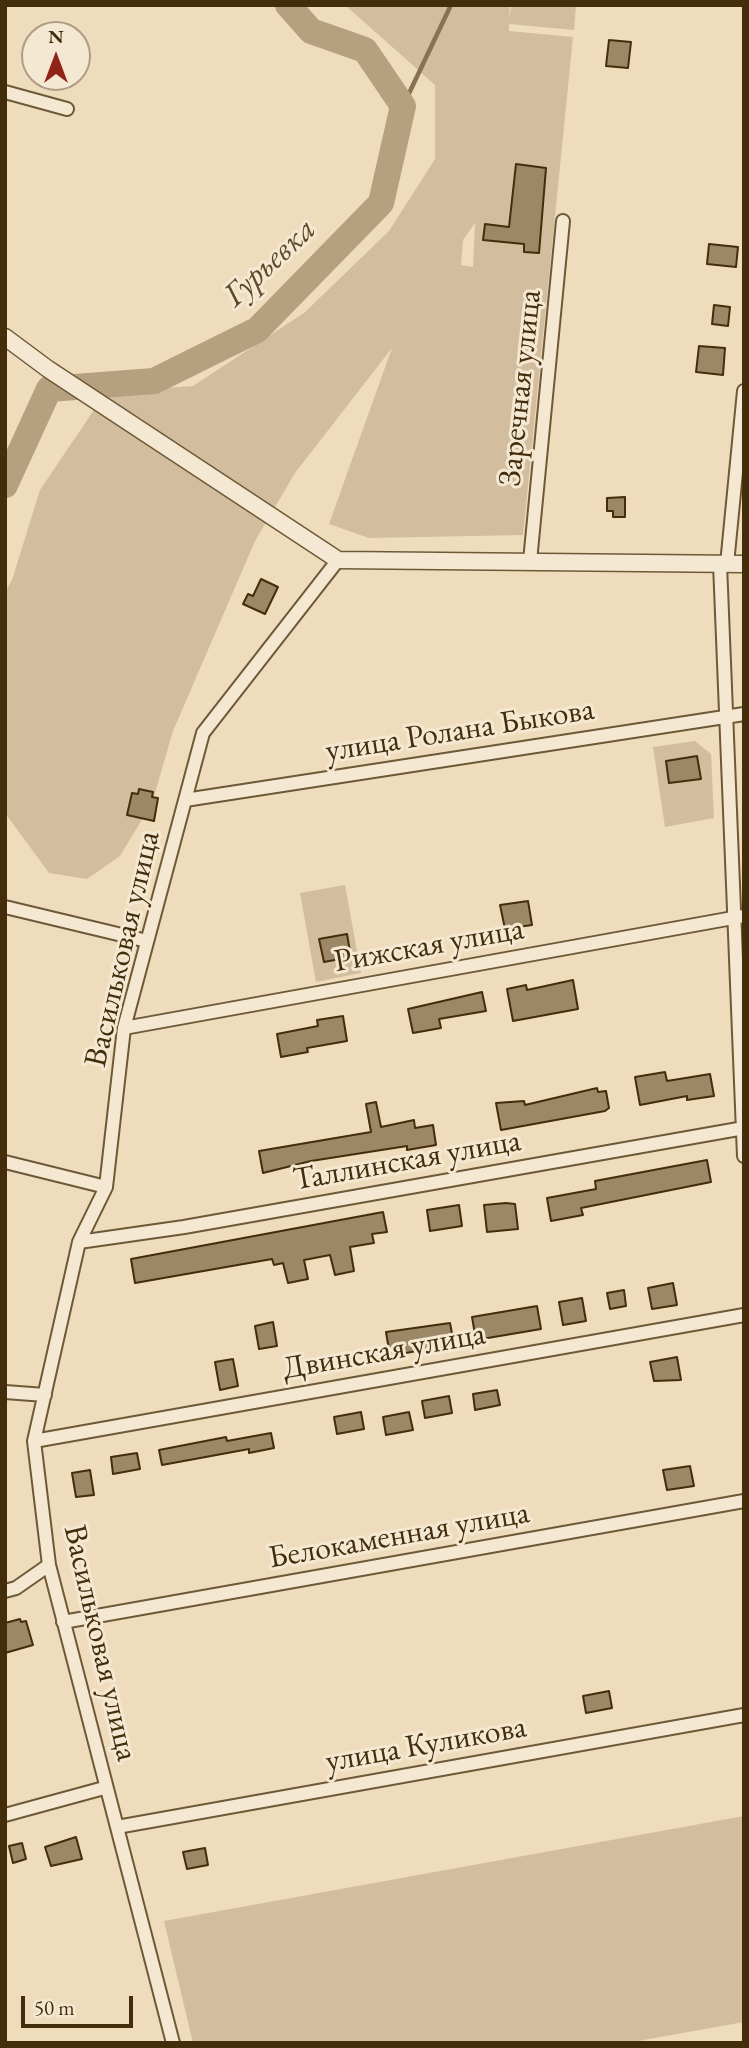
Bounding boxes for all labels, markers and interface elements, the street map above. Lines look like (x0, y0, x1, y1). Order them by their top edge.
north arrow (21, 21, 91, 91)
text: N (48, 24, 64, 49)
water label: Гурьевка (215, 210, 325, 316)
street label: Заречная улица (492, 288, 550, 488)
street label: улица Ролана Быкова (323, 691, 597, 771)
street label: Васильковая улица (77, 827, 169, 1071)
street label: Рижская улица (331, 910, 527, 982)
street label: Таллинская улица (290, 1122, 524, 1200)
street label: Двинская улица (280, 1315, 488, 1389)
street label: Белокаменная улица (266, 1494, 532, 1578)
street label: Васильковая улица (54, 1521, 146, 1765)
street label: улица Куликова (323, 1708, 529, 1782)
scale bar (24, 1982, 136, 2026)
text: 50 m (34, 1994, 75, 2021)

